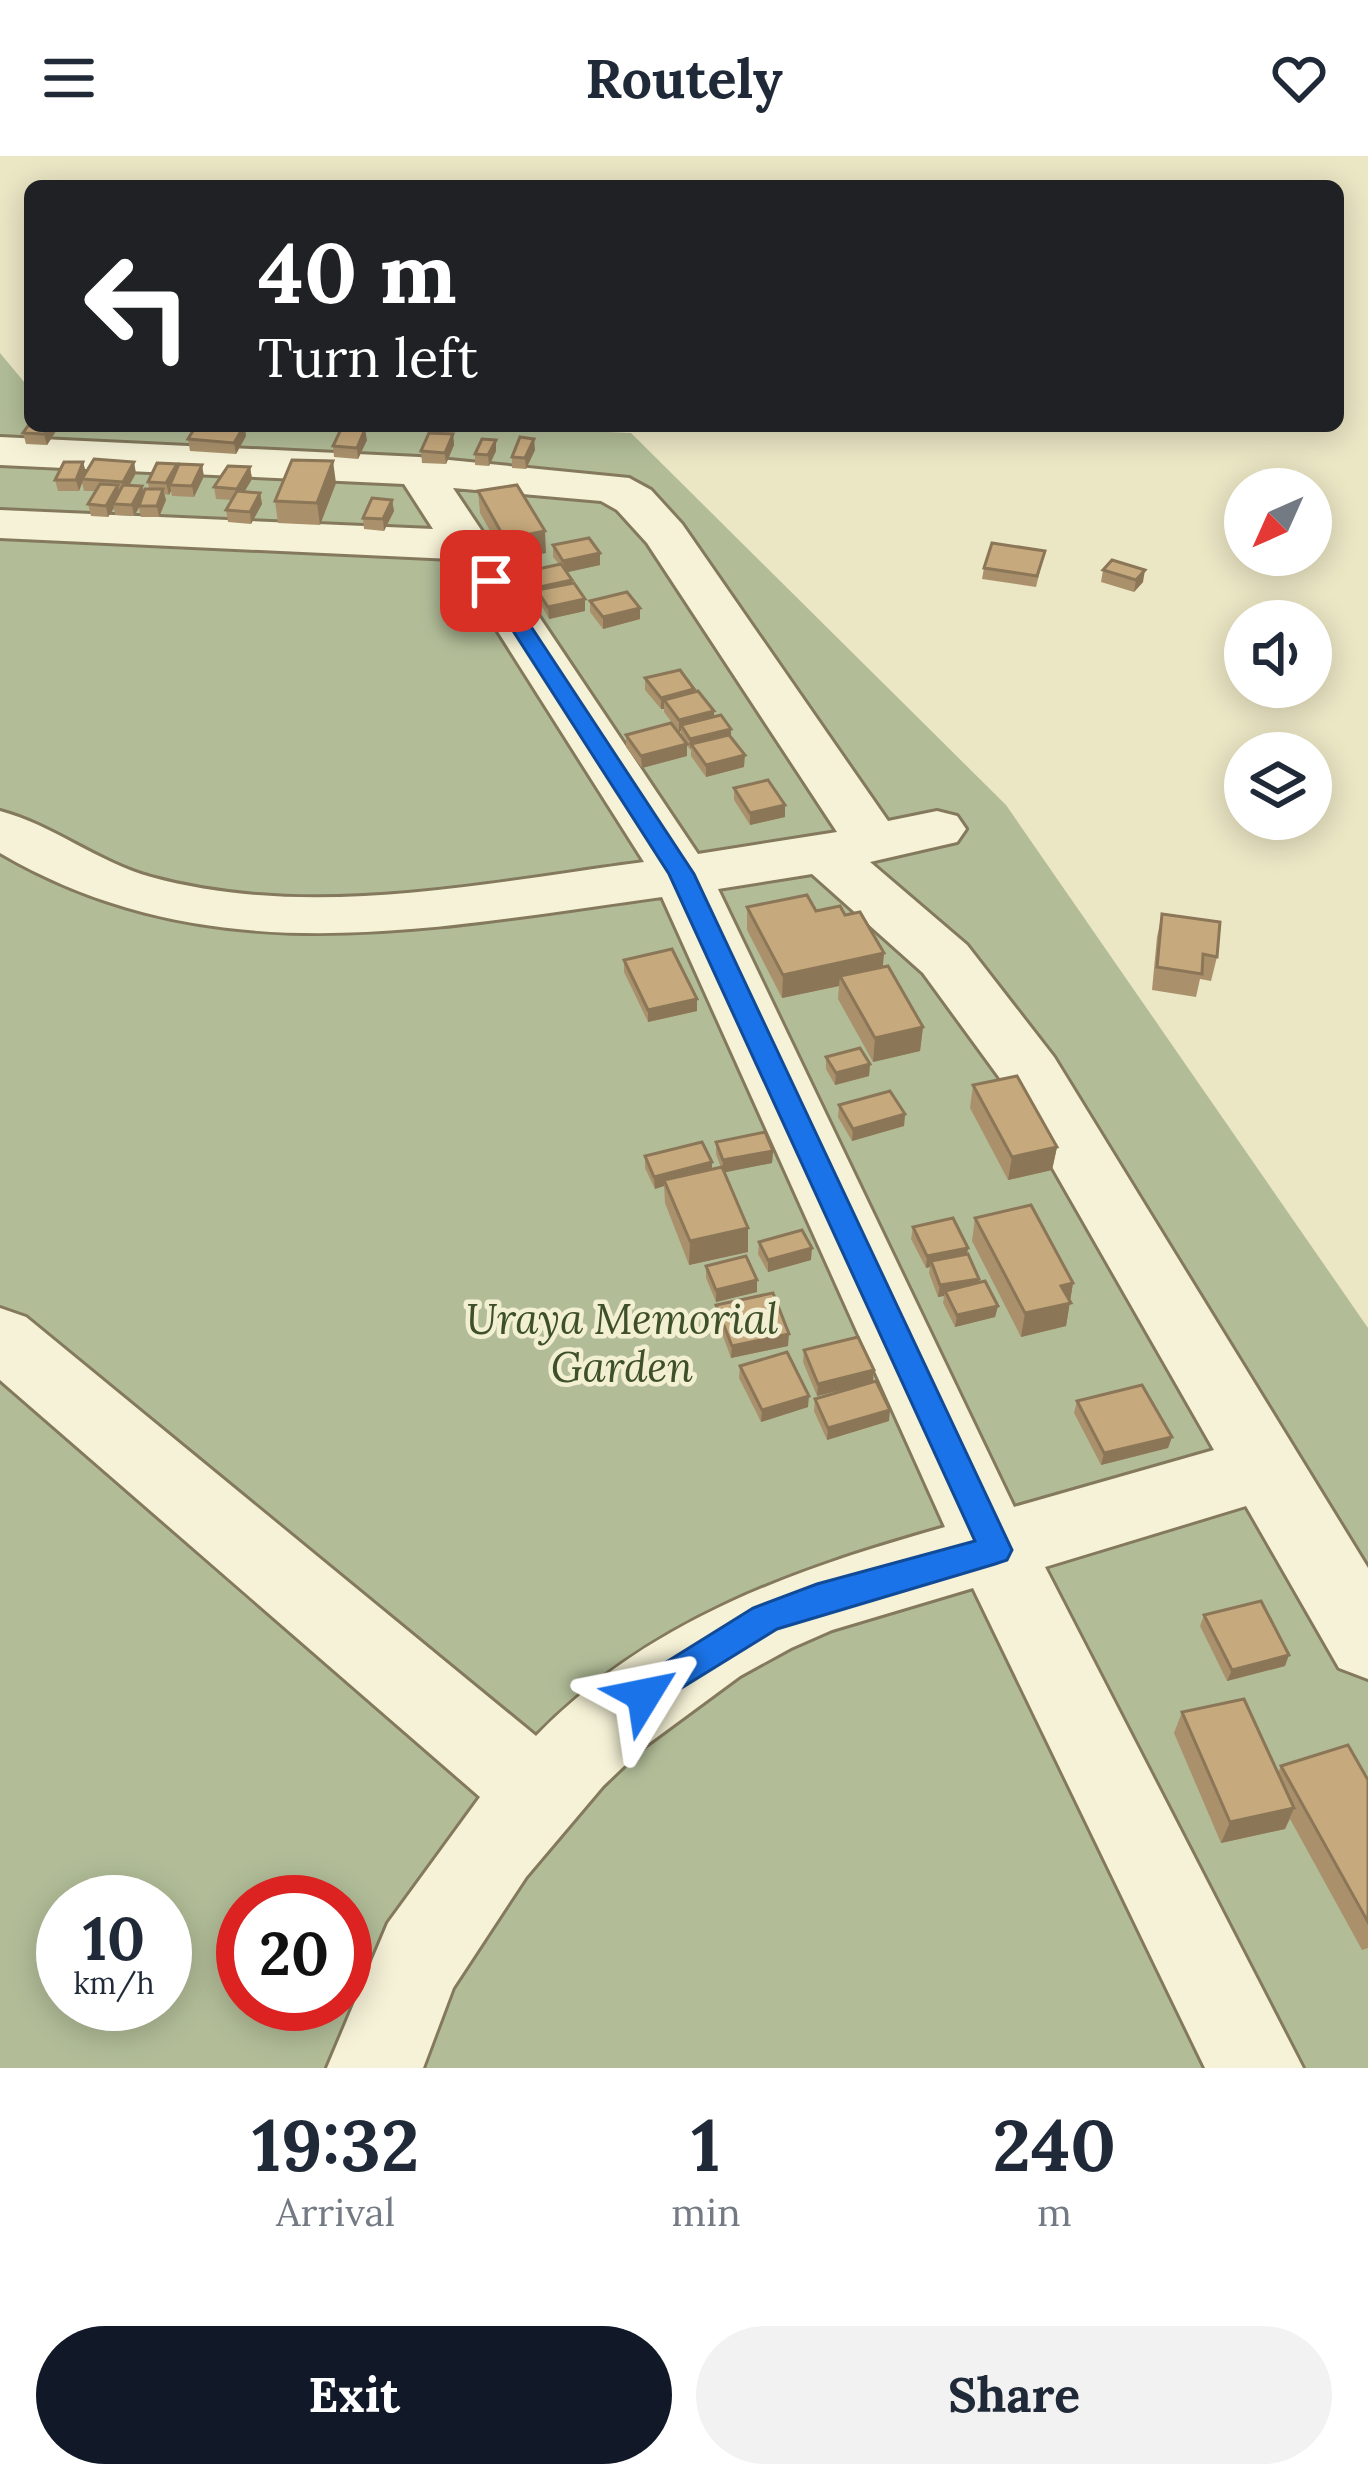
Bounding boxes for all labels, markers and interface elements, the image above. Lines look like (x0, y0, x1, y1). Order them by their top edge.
text: Routely (585, 44, 783, 113)
icon: menu (36, 45, 102, 111)
icon: heart (1266, 45, 1332, 111)
text: 40 m (258, 218, 457, 326)
icon: left (60, 228, 216, 384)
text: Turn left (258, 323, 478, 392)
north arrow (1224, 468, 1332, 576)
map controls (1224, 468, 1332, 840)
pin (440, 530, 542, 632)
icon: arrive (458, 548, 524, 614)
button: sound (1224, 600, 1332, 708)
button: layers (1224, 732, 1332, 840)
park label: Uraya Memorial Garden (466, 1292, 778, 1394)
position arrow (581, 1632, 707, 1758)
speed limit sign: 20 (216, 1875, 372, 2031)
text: 10 (83, 1900, 145, 1976)
text: km/h (73, 1964, 155, 2002)
text: 19:32 (252, 2099, 419, 2191)
text: 1 (691, 2099, 721, 2191)
text: 240 (993, 2099, 1116, 2191)
text: Arrival (276, 2187, 395, 2237)
text: min (671, 2187, 741, 2237)
text: m (1037, 2187, 1072, 2237)
button: Exit (36, 2326, 672, 2464)
button: Share (696, 2326, 1332, 2464)

